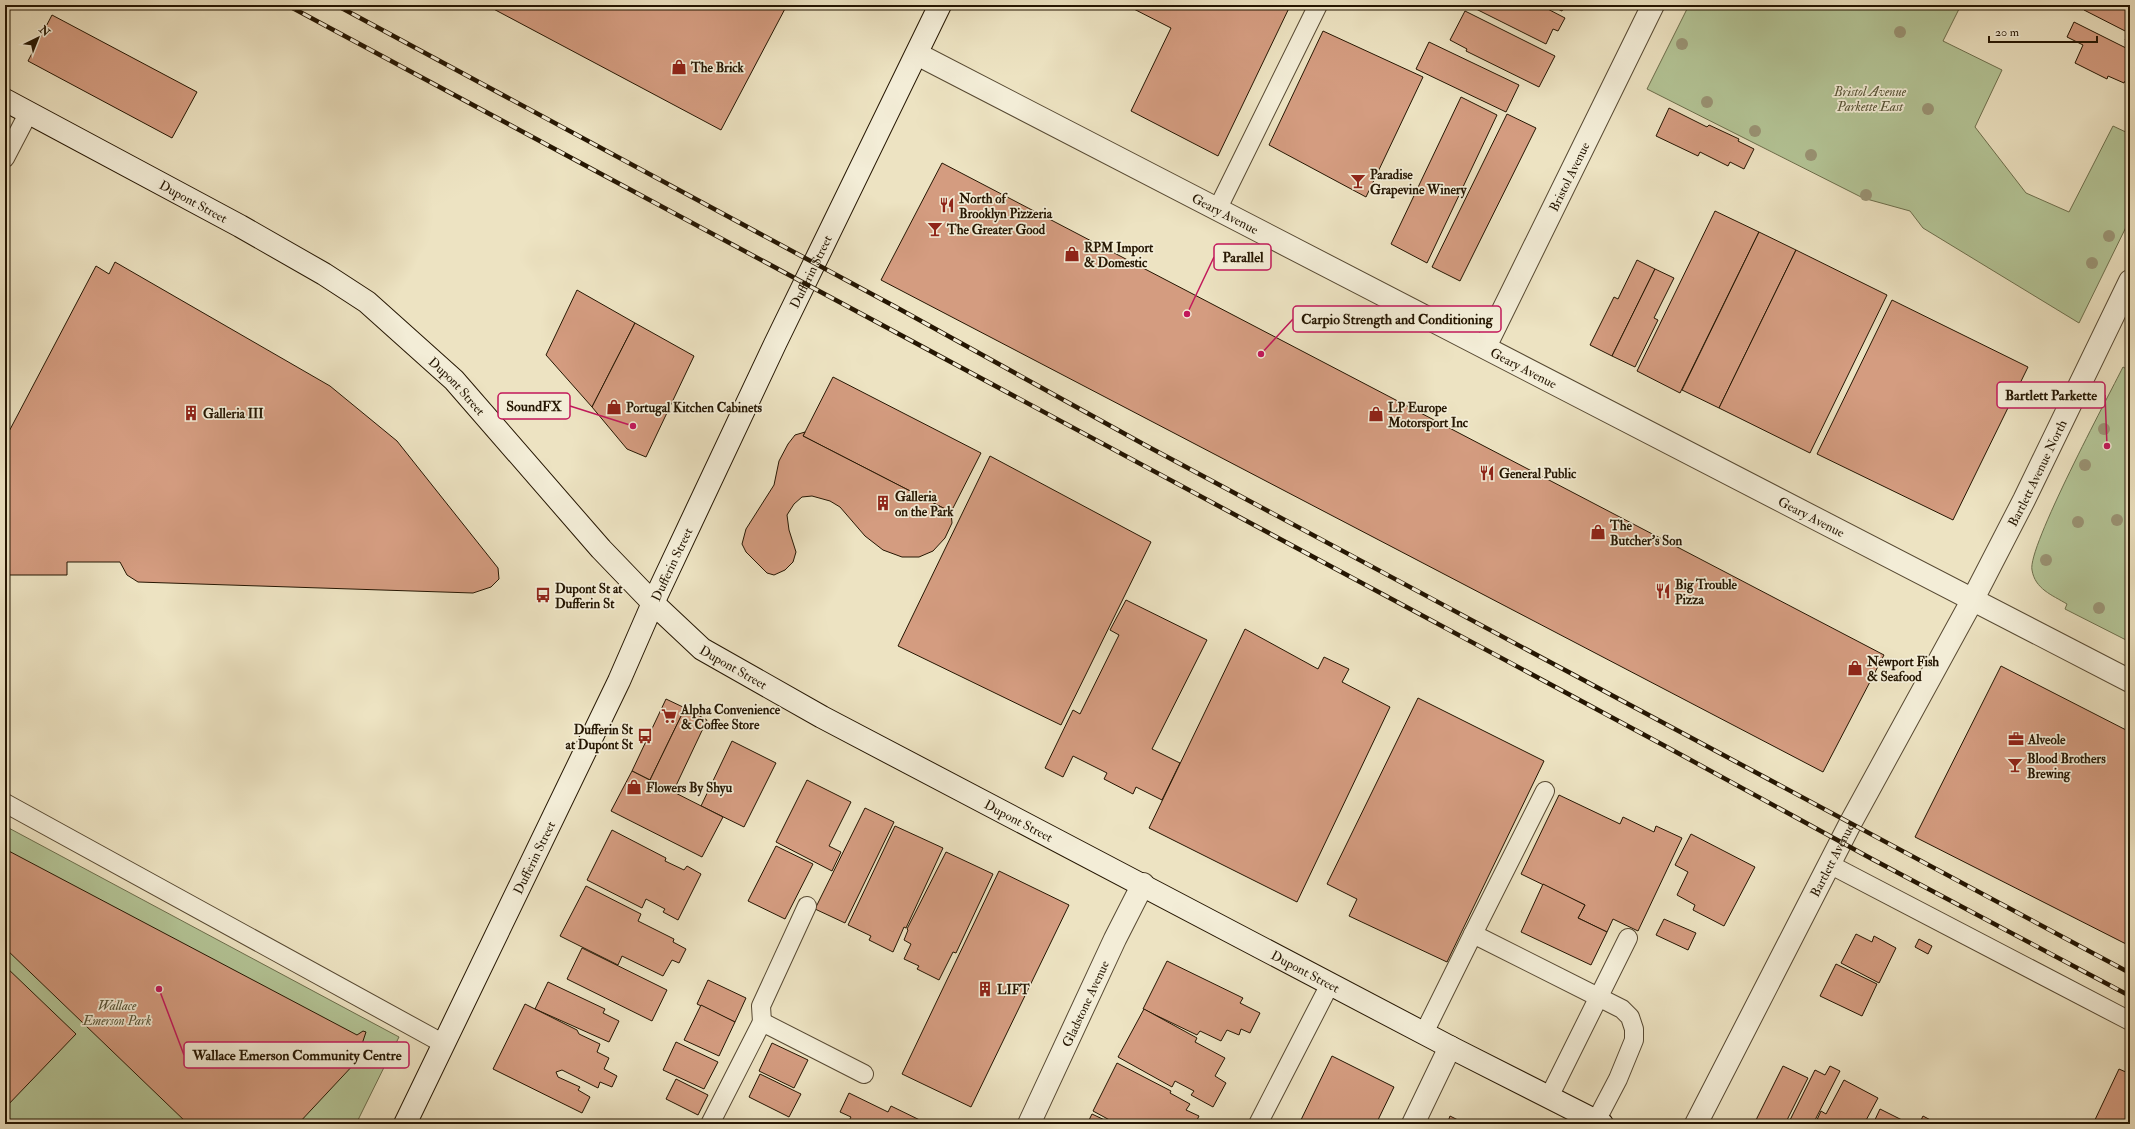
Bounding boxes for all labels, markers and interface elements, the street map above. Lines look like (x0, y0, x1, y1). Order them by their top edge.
north arrow (18, 18, 58, 58)
scale bar (1989, 18, 2097, 44)
text: N (36, 22, 53, 40)
text: 20 m (1995, 25, 2020, 40)
shop icon: The Brick (670, 58, 688, 76)
place label: The Brick (690, 60, 745, 76)
park label: Bristol Avenue Parkette East (1833, 84, 1907, 115)
street label: Bristol Avenue (1546, 139, 1594, 214)
place label: Paradise Grapevine Winery (1370, 167, 1468, 199)
bar icon: Paradise Grapevine Winery (1349, 172, 1367, 190)
street label: Dupont Street (156, 177, 230, 227)
street label: Geary Avenue (1189, 190, 1261, 238)
place label: North of Brooklyn Pizzeria (958, 191, 1053, 223)
restaurant icon: North of Brooklyn Pizzeria (938, 196, 956, 214)
bar icon: The Greater Good (926, 220, 944, 238)
place label: The Greater Good (946, 222, 1046, 238)
street label: Dufferin Street (787, 233, 836, 311)
place label: RPM Import & Domestic (1084, 240, 1154, 271)
callout: Parallel (1214, 244, 1271, 270)
shop icon: RPM Import & Domestic (1063, 245, 1081, 263)
text: Parallel (1222, 249, 1264, 266)
callout: Carpio Strength and Conditioning (1293, 306, 1501, 332)
text: Carpio Strength and Conditioning (1301, 311, 1494, 329)
street label: Geary Avenue (1487, 345, 1560, 393)
street label: Dupont Street (425, 354, 488, 419)
callout: Bartlett Parkette (1997, 382, 2105, 408)
text: Bartlett Parkette (2005, 387, 2097, 404)
callout: SoundFX (498, 393, 570, 419)
text: SoundFX (506, 398, 562, 415)
shop icon: Portugal Kitchen Cabinets (605, 398, 623, 416)
place label: Portugal Kitchen Cabinets (626, 400, 763, 417)
place label: LP Europe Motorsport Inc (1387, 400, 1469, 432)
building icon: Galleria III (182, 404, 200, 422)
shop icon: LP Europe Motorsport Inc (1367, 405, 1385, 423)
place label: Galleria III (203, 406, 264, 422)
street label: Bartlett Avenue North (2005, 417, 2071, 529)
restaurant icon: General Public (1478, 464, 1496, 482)
place label: General Public (1499, 466, 1577, 482)
place label: Galleria on the Park (895, 489, 954, 520)
street label: Geary Avenue (1775, 493, 1848, 541)
building icon: Galleria on the Park (874, 494, 892, 512)
place label: The Butcher's Son (1609, 518, 1683, 549)
shop icon: The Butcher's Son (1589, 523, 1607, 541)
street label: Dufferin Street (648, 525, 696, 604)
place label: Big Trouble Pizza (1675, 577, 1738, 608)
place label: Dupont St at Dufferin St (555, 581, 623, 612)
restaurant icon: Big Trouble Pizza (1654, 582, 1672, 600)
bus stop icon: Dupont St at Dufferin St (534, 586, 552, 604)
street label: Dupont Street (696, 642, 770, 693)
place label: Newport Fish & Seafood (1866, 654, 1939, 685)
shop icon: Newport Fish & Seafood (1846, 659, 1864, 677)
place label: Alpha Convenience & Coffee Store (680, 702, 781, 733)
supermarket icon: Alpha Convenience & Coffee Store (660, 707, 678, 725)
place label: Dufferin St at Dupont St (566, 722, 634, 754)
bus stop icon: Dufferin St at Dupont St (636, 727, 654, 745)
office icon: Alveole (2007, 730, 2025, 748)
place label: Alveole (2027, 732, 2066, 748)
place label: Blood Brothers Brewing (2027, 751, 2106, 783)
bar icon: Blood Brothers Brewing (2006, 756, 2024, 774)
shop icon: Flowers By Shyu (625, 778, 643, 796)
place label: Flowers By Shyu (646, 780, 733, 797)
street label: Dupont Street (981, 797, 1055, 846)
street label: Dufferin Street (510, 819, 559, 897)
street label: Bartlett Avenue (1807, 820, 1858, 900)
street label: Dupont Street (1268, 947, 1342, 997)
street label: Gladstone Avenue (1059, 958, 1113, 1050)
building icon: LIFT (976, 980, 994, 998)
place label: LIFT (997, 982, 1030, 998)
park label: Wallace Emerson Park (82, 998, 151, 1029)
callout: Wallace Emerson Community Centre (184, 1042, 409, 1068)
text: Wallace Emerson Community Centre (192, 1047, 402, 1065)

